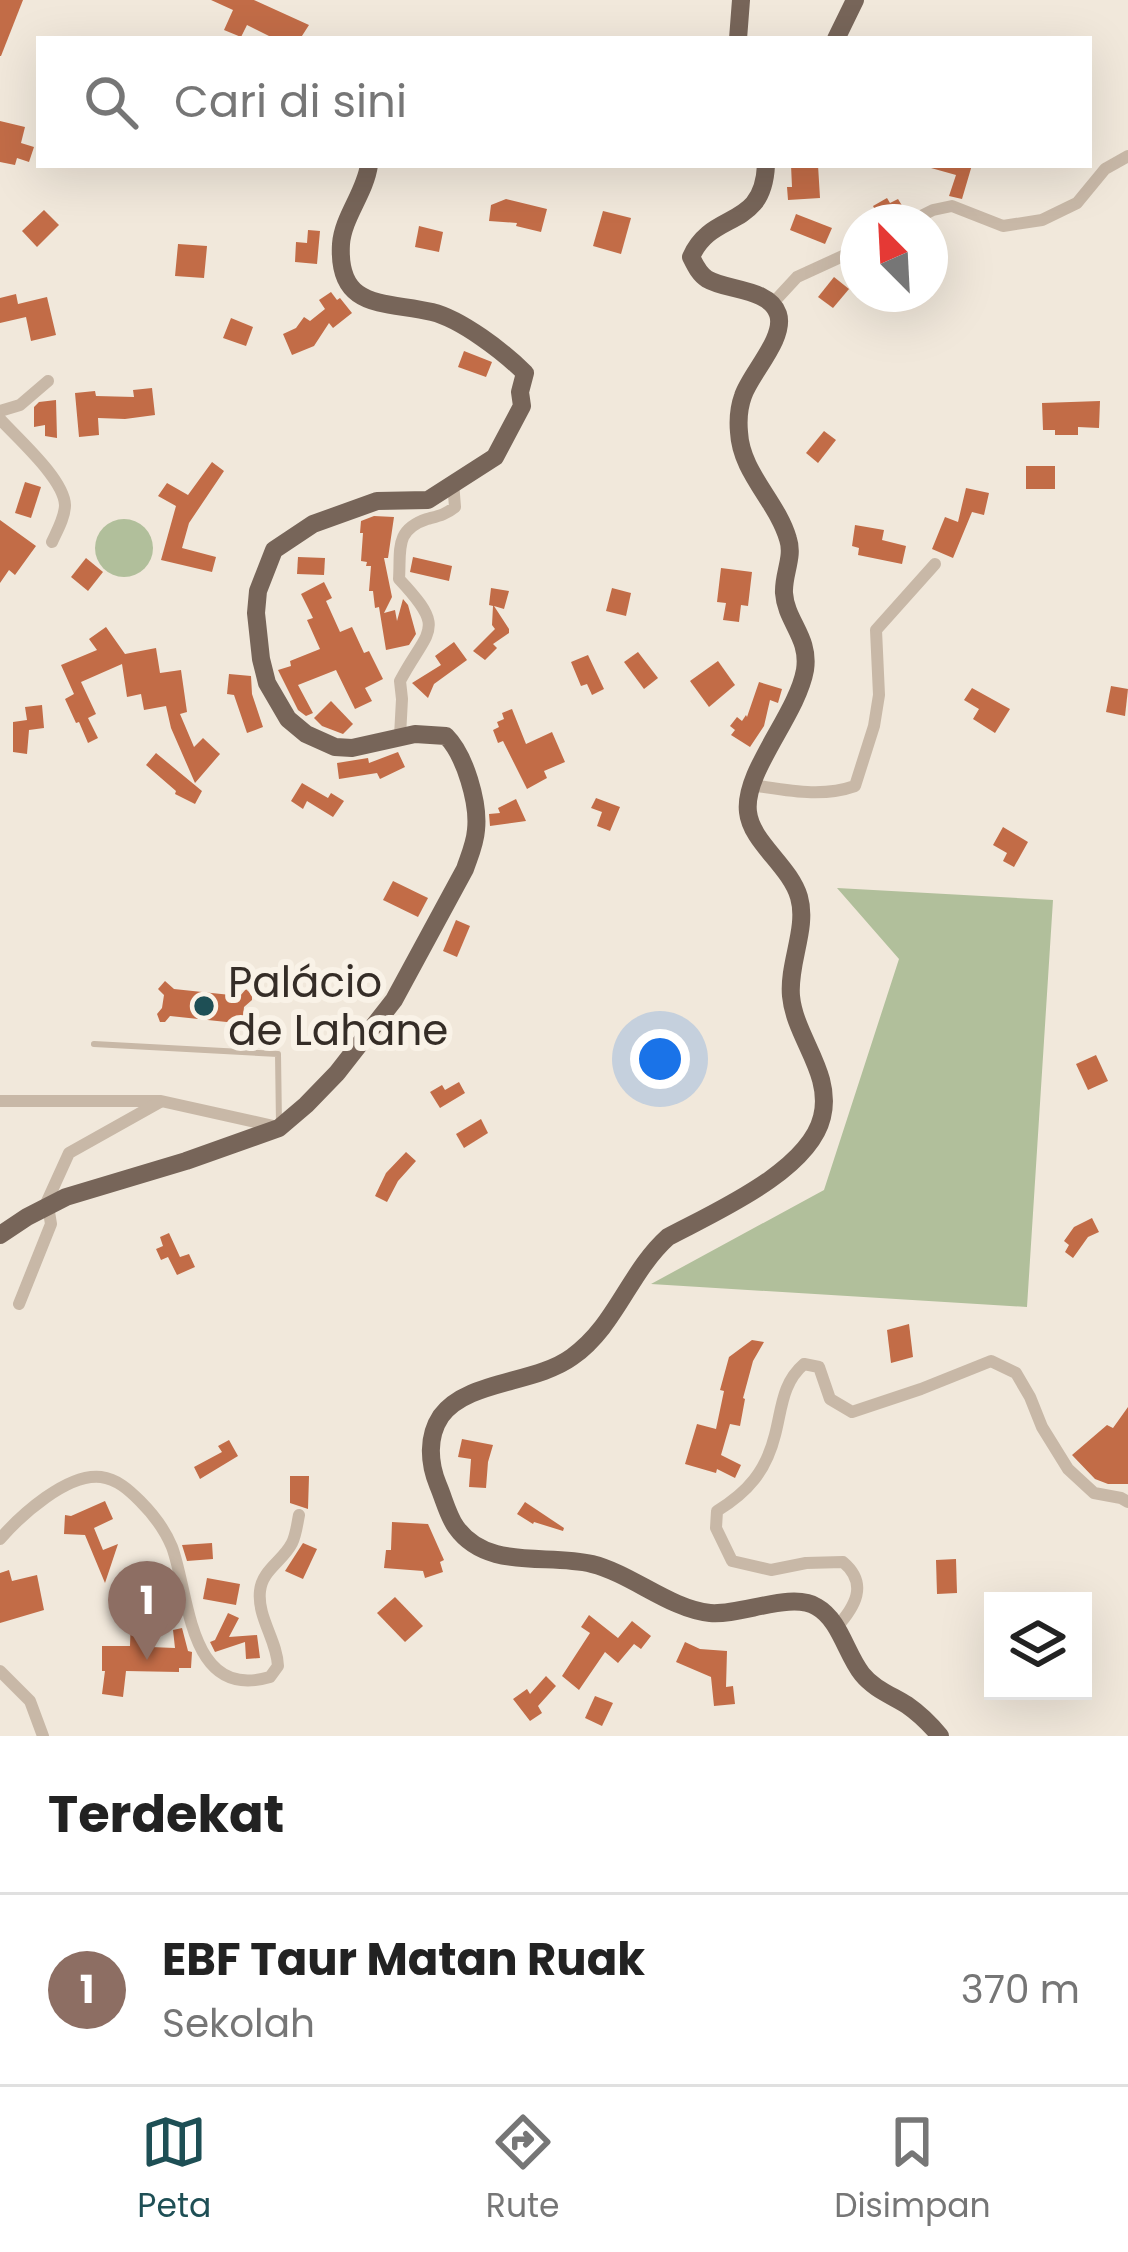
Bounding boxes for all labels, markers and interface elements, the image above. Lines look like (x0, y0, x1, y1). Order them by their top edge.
search box (36, 36, 1092, 168)
icon: search (78, 69, 144, 135)
text: Cari di sini (174, 70, 407, 133)
north arrow (840, 204, 948, 312)
place label: Palácio de Lahane (228, 953, 448, 1060)
marker: Palácio de Lahane (191, 993, 217, 1019)
your location (630, 1029, 690, 1089)
pin: 1 (108, 1561, 186, 1660)
map controls (984, 1592, 1092, 1700)
button: layers (984, 1592, 1092, 1700)
text: Terdekat (48, 1778, 284, 1850)
text: EBF Taur Matan Ruak (162, 1928, 645, 1991)
text: 1 (80, 1962, 94, 2017)
text: 370 m (961, 1962, 1080, 2017)
text: Sekolah (162, 1996, 315, 2051)
tab: Peta (137, 2109, 211, 2231)
tab: Rute (486, 2109, 560, 2231)
tab: Disimpan (834, 2109, 991, 2231)

